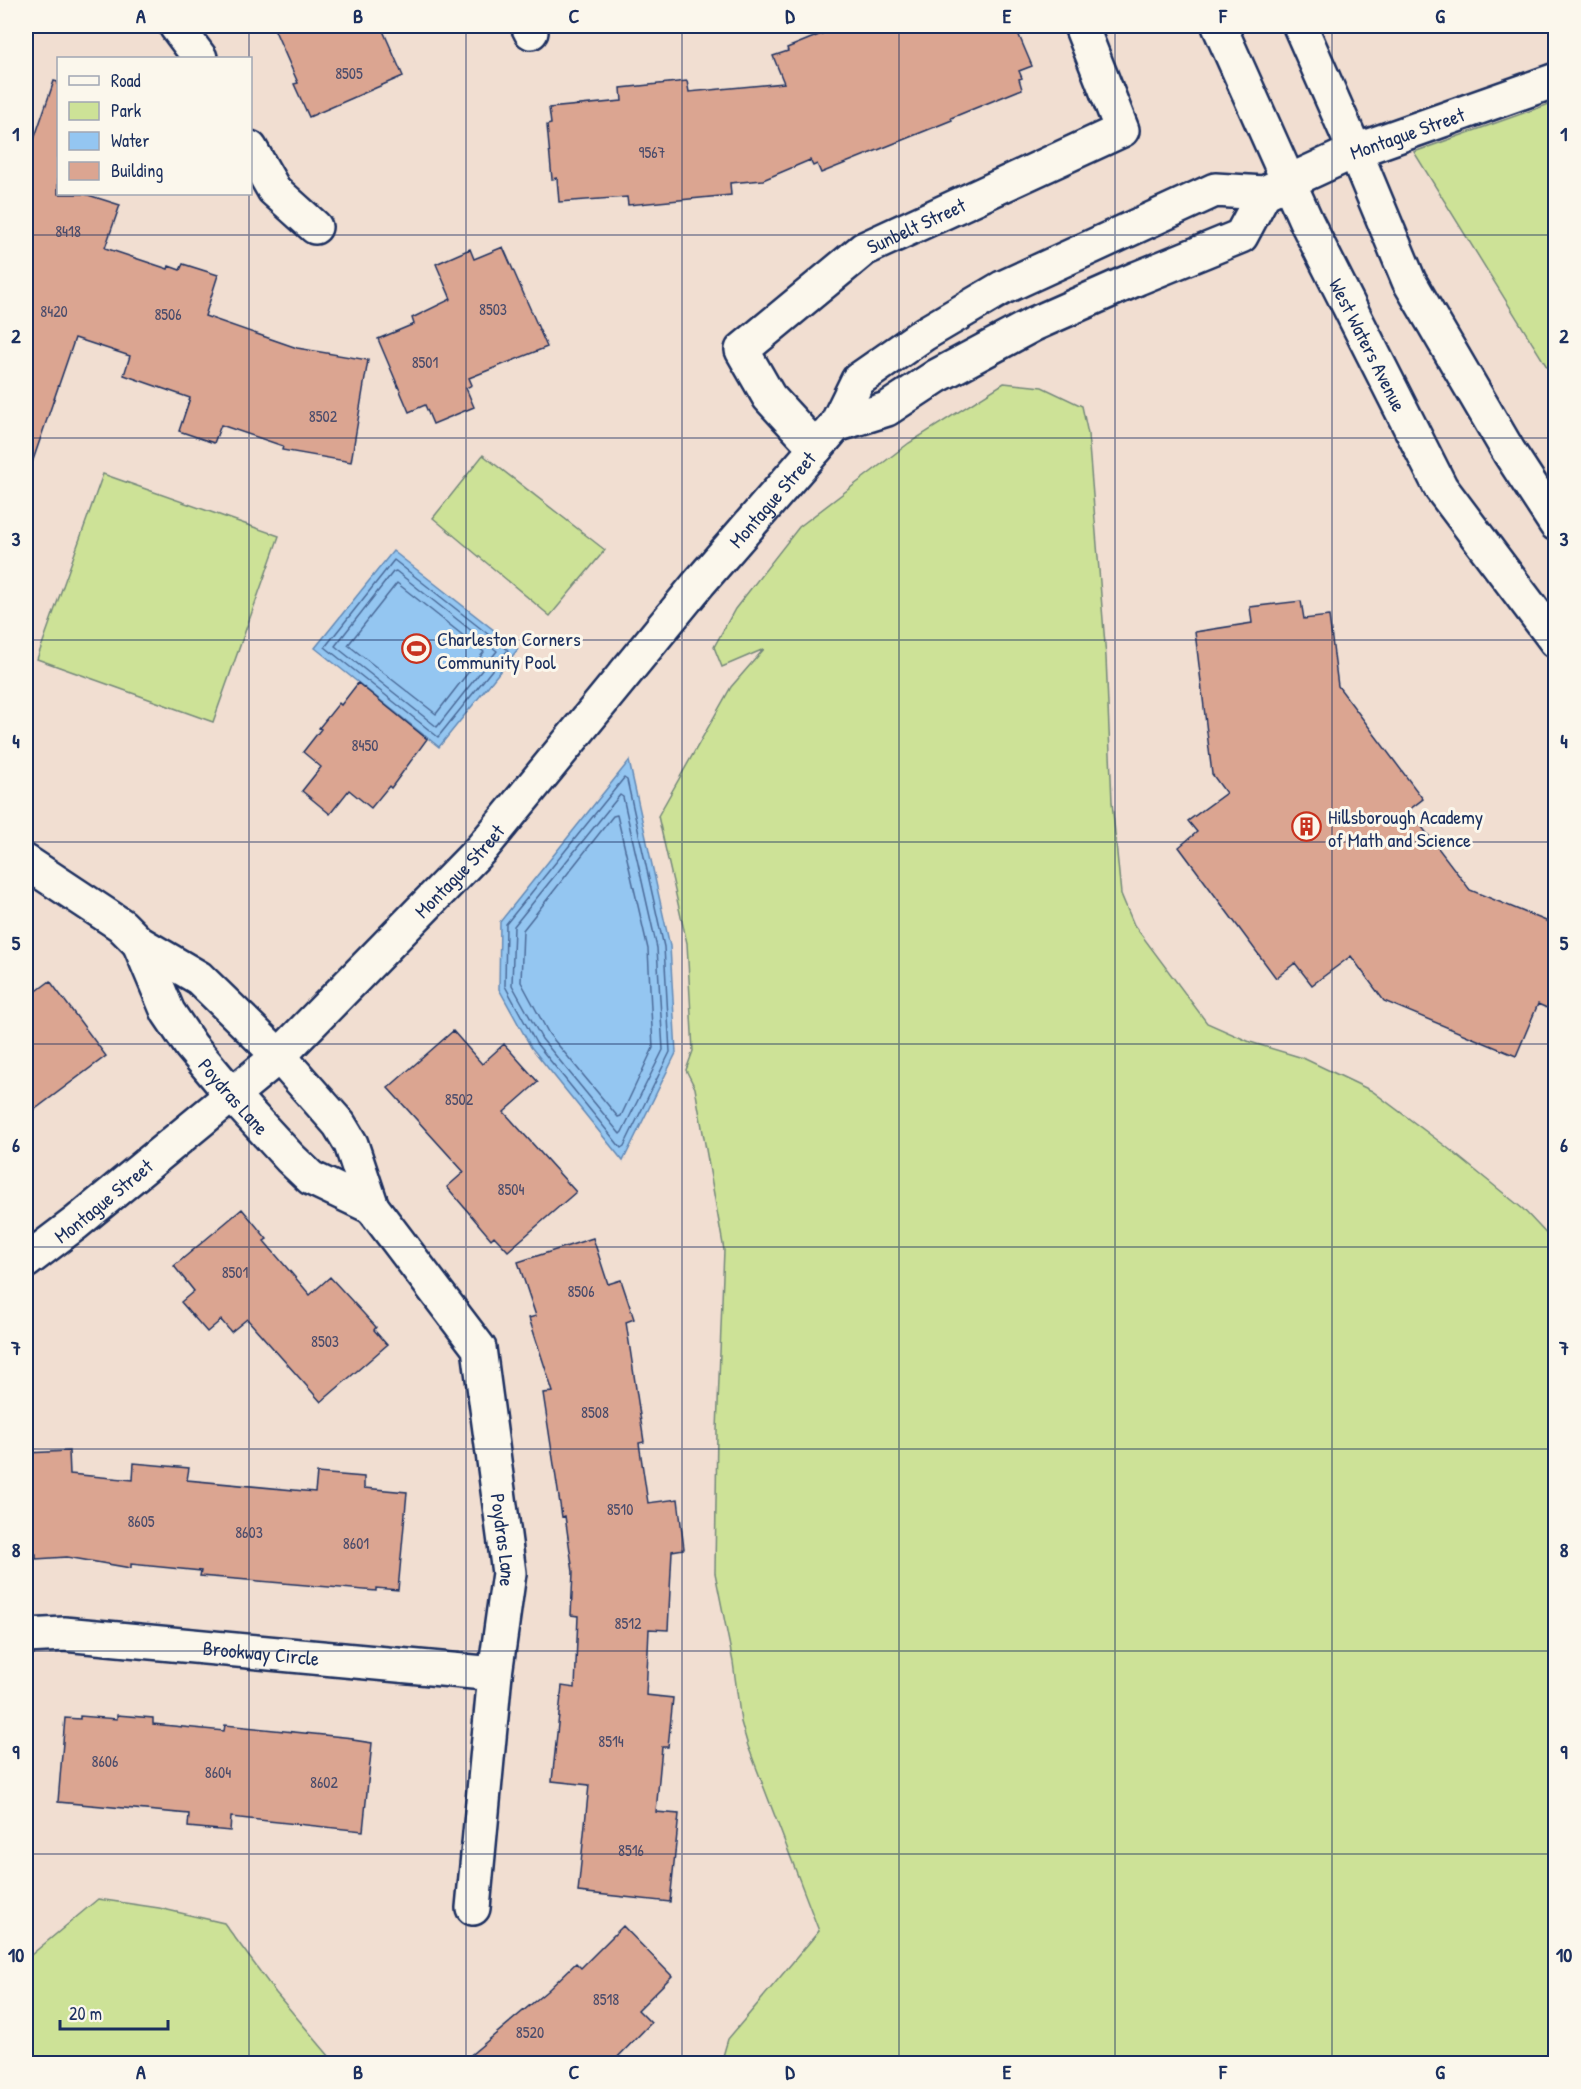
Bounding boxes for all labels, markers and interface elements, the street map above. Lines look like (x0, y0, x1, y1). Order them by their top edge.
text: A (136, 2, 146, 29)
text: B (353, 2, 363, 29)
text: C (569, 2, 580, 29)
text: D (785, 2, 795, 29)
text: E (1003, 2, 1012, 29)
text: F (1218, 2, 1228, 29)
text: G (1435, 2, 1445, 29)
legend (57, 57, 252, 195)
house number: 8505 (335, 62, 363, 84)
text: Road (111, 68, 141, 93)
text: Park (111, 98, 142, 123)
street label: Montague Street (1346, 100, 1469, 165)
text: 1 (12, 120, 20, 147)
text: 1 (1560, 120, 1568, 147)
text: Water (111, 128, 149, 153)
house number: 9567 (639, 141, 666, 163)
text: Building (111, 158, 163, 183)
street label: Sunbelt Street (862, 190, 971, 260)
house number: 8418 (55, 220, 81, 242)
street label: West Waters Avenue (1324, 274, 1413, 416)
house number: 8503 (479, 298, 507, 320)
house number: 8420 (40, 300, 68, 322)
house number: 8506 (154, 303, 182, 325)
text: 2 (11, 322, 21, 349)
text: 2 (1559, 322, 1569, 349)
house number: 8501 (412, 351, 439, 373)
house number: 8502 (309, 405, 338, 427)
street label: Montague Street (722, 444, 822, 553)
text: 3 (12, 525, 21, 552)
text: 3 (1560, 525, 1569, 552)
place label: Charleston Corners Community Pool (437, 625, 581, 675)
sports icon: Charleston Corners Community Pool (400, 633, 432, 665)
text: 4 (12, 727, 20, 754)
text: 4 (1560, 727, 1568, 754)
house number: 8450 (352, 734, 378, 756)
place label: Hillsborough Academy of Math and Science (1328, 803, 1483, 853)
building icon: Hillsborough Academy of Math and Science (1291, 811, 1323, 843)
street label: Montague Street (408, 817, 511, 923)
text: 5 (12, 929, 21, 956)
text: 5 (1560, 929, 1569, 956)
street label: Poydras Lane (193, 1052, 275, 1140)
house number: 8502 (445, 1088, 474, 1110)
text: 6 (12, 1131, 20, 1158)
text: 6 (1560, 1131, 1568, 1158)
street label: Montague Street (48, 1151, 159, 1249)
house number: 8504 (498, 1178, 524, 1200)
house number: 8501 (222, 1261, 249, 1283)
house number: 8506 (567, 1280, 595, 1302)
house number: 8503 (311, 1330, 339, 1352)
text: 7 (10, 1334, 21, 1361)
text: 7 (1558, 1334, 1569, 1361)
house number: 8508 (581, 1401, 609, 1423)
street label: Poydras Lane (485, 1492, 523, 1589)
house number: 8510 (607, 1498, 633, 1520)
house number: 8605 (127, 1510, 155, 1532)
house number: 8603 (235, 1521, 263, 1543)
house number: 8601 (343, 1532, 369, 1554)
text: 8 (12, 1536, 21, 1563)
text: 8 (1560, 1536, 1569, 1563)
house number: 8512 (615, 1612, 642, 1634)
street label: Brookway Circle (202, 1633, 320, 1671)
house number: 8514 (598, 1730, 624, 1752)
text: 9 (12, 1738, 20, 1765)
text: 9 (1560, 1738, 1568, 1765)
house number: 8606 (92, 1750, 118, 1772)
house number: 8604 (205, 1761, 231, 1783)
house number: 8602 (310, 1771, 338, 1793)
house number: 8516 (618, 1839, 644, 1861)
text: 10 (8, 1941, 24, 1968)
text: 10 (1556, 1941, 1572, 1968)
house number: 8518 (593, 1988, 619, 2010)
scale bar (60, 1993, 168, 2031)
text: 20 m (69, 2001, 102, 2026)
house number: 8520 (516, 2021, 544, 2043)
text: A (136, 2058, 146, 2085)
text: B (353, 2058, 363, 2085)
text: C (569, 2058, 580, 2085)
text: D (785, 2058, 795, 2085)
text: E (1003, 2058, 1012, 2085)
text: F (1218, 2058, 1228, 2085)
text: G (1435, 2058, 1445, 2085)

